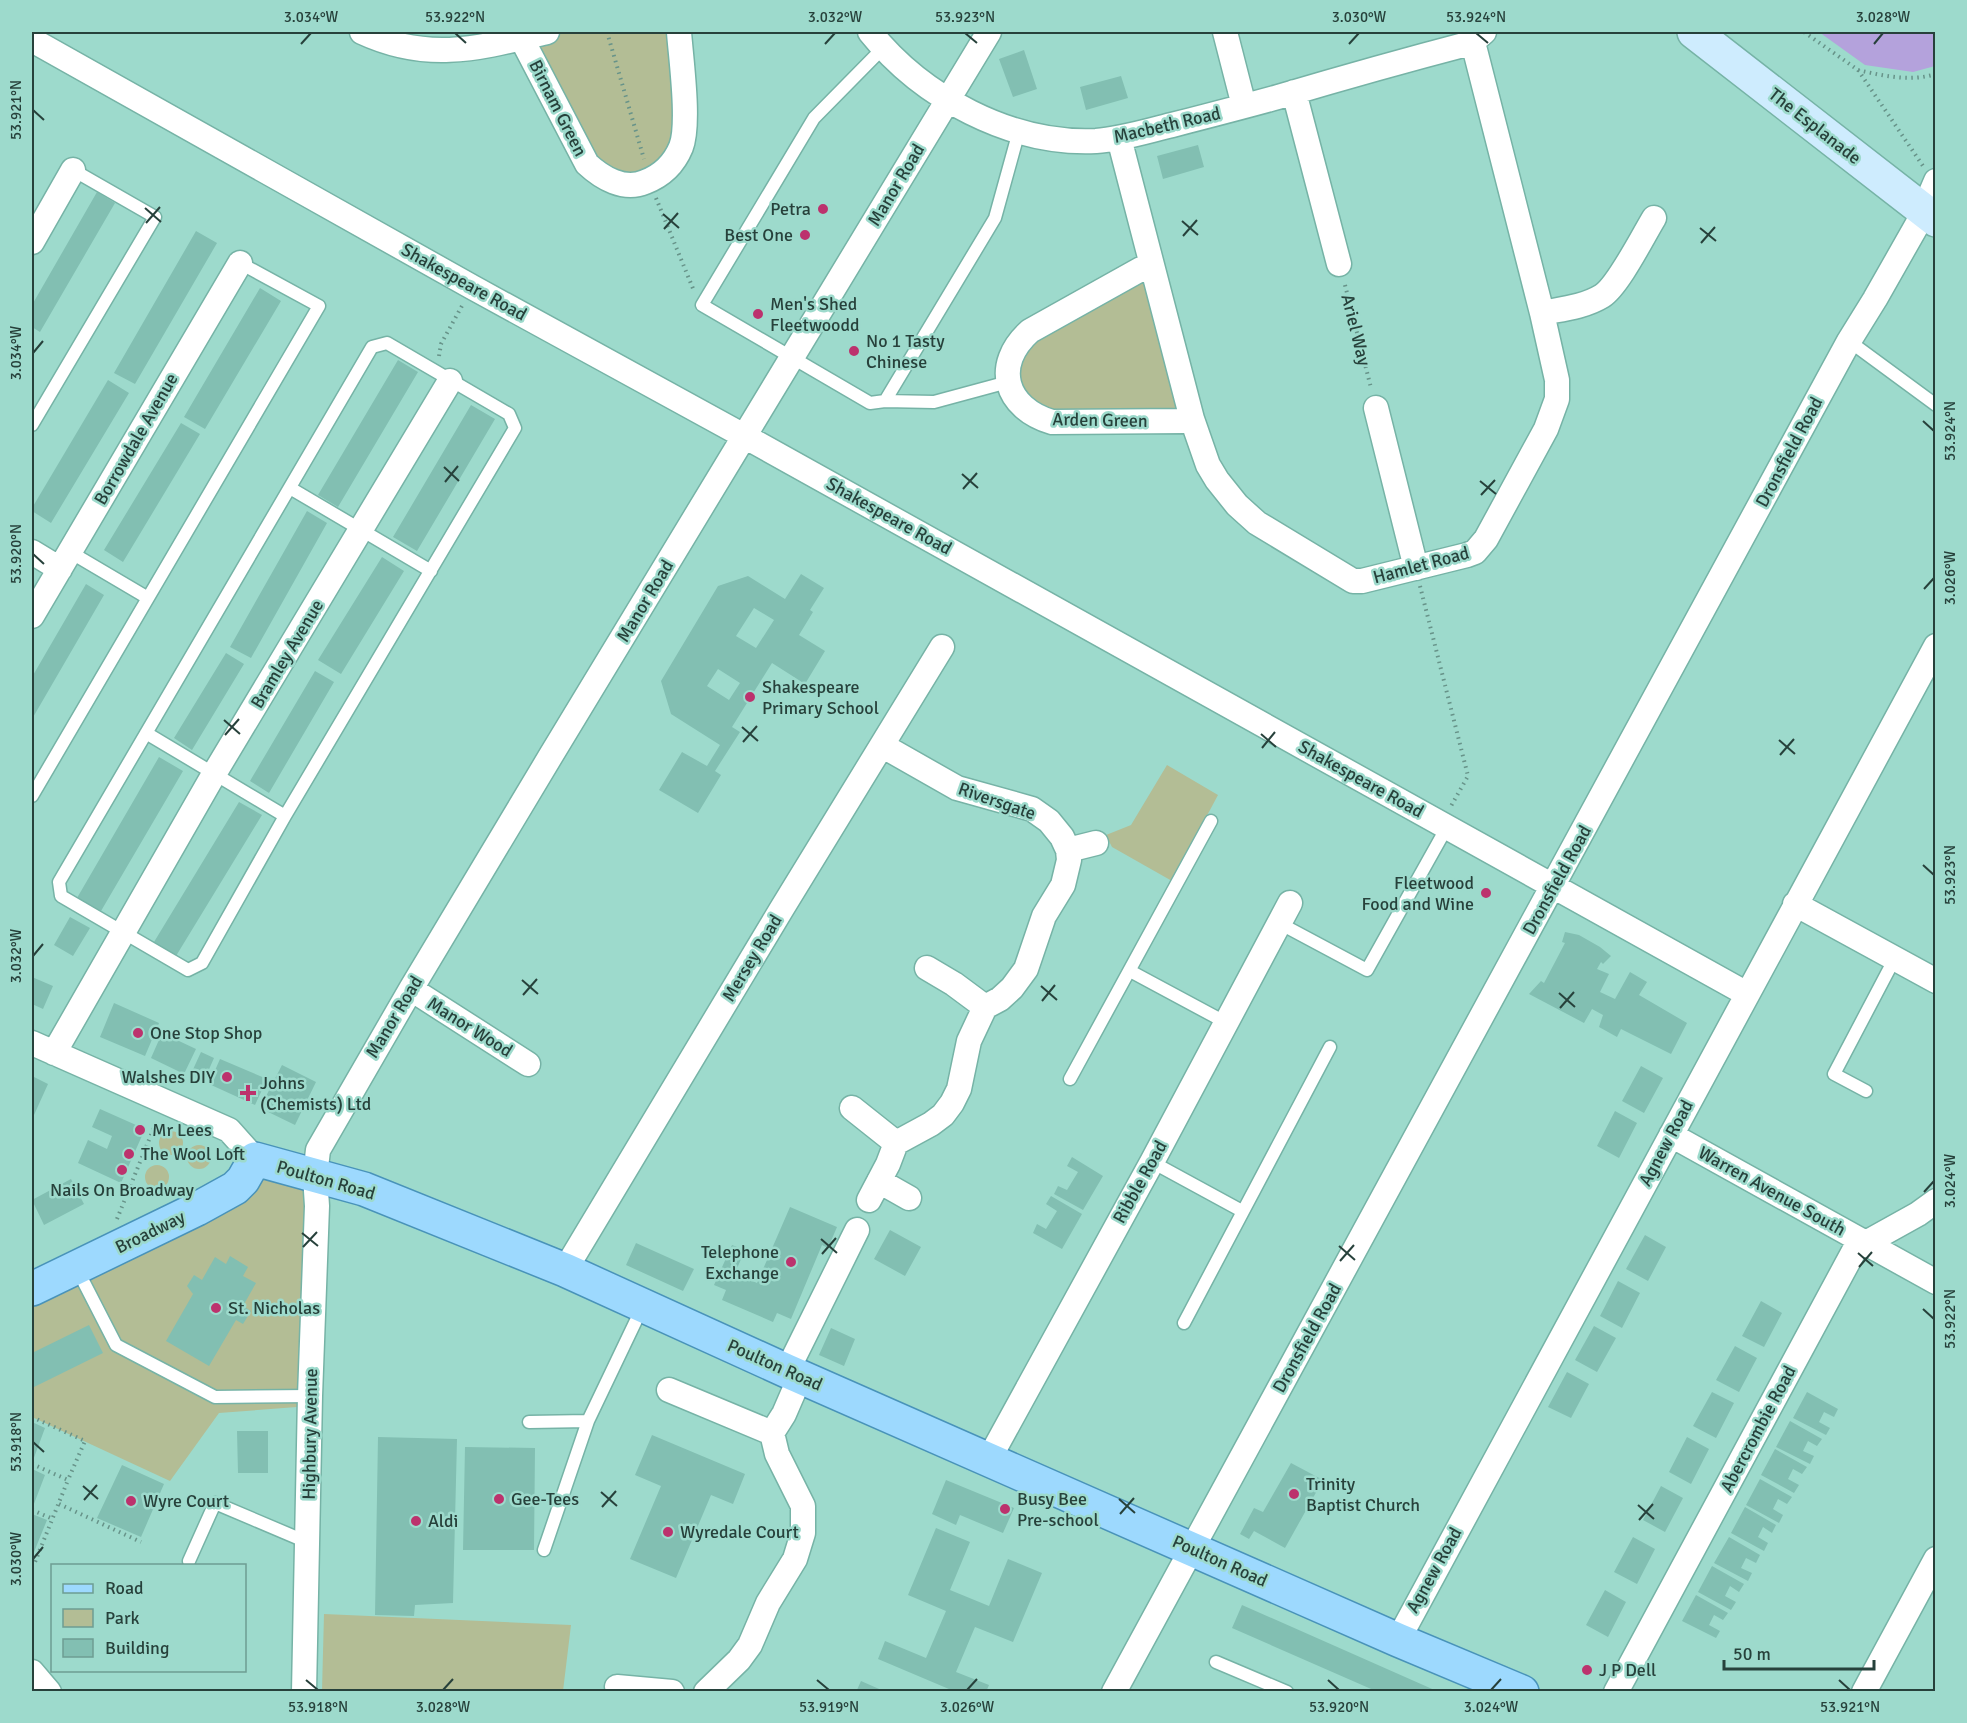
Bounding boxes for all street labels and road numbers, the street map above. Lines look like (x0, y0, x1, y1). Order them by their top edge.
street label: Birnam Green (524, 56, 592, 160)
street label: The Esplanade (1764, 83, 1866, 169)
street label: Macbeth Road (1111, 102, 1223, 148)
street label: Manor Road (863, 140, 929, 230)
street label: Shakespeare Road (397, 238, 531, 326)
street label: Ariel Way (1336, 292, 1376, 369)
street label: Borrowdale Avenue (89, 369, 183, 509)
street label: Dronsfield Road (1751, 393, 1827, 511)
street label: Arden Green (1052, 408, 1148, 432)
street label: Shakespeare Road (822, 472, 956, 560)
street label: Hamlet Road (1371, 542, 1471, 588)
street label: Manor Road (612, 556, 678, 646)
street label: Bramley Avenue (246, 596, 328, 712)
street label: Shakespeare Road (1294, 735, 1428, 823)
street label: Riversgate (955, 777, 1039, 825)
street label: Dronsfield Road (1518, 821, 1596, 939)
street label: Mersey Road (717, 910, 787, 1006)
street label: Manor Road (361, 972, 427, 1062)
street label: Manor Wood (423, 992, 517, 1062)
street label: Agnew Road (1634, 1096, 1698, 1190)
street label: Ribble Road (1108, 1137, 1172, 1227)
street label: Warren Avenue South (1694, 1141, 1850, 1241)
street label: Poulton Road (274, 1155, 378, 1205)
street label: Broadway (111, 1205, 189, 1258)
street label: Dronsfield Road (1268, 1279, 1346, 1397)
street label: Poulton Road (724, 1334, 826, 1396)
street label: Abercrombie Road (1715, 1362, 1801, 1496)
street label: Highbury Avenue (298, 1368, 322, 1500)
street label: Agnew Road (1401, 1523, 1467, 1617)
street label: Poulton Road (1169, 1530, 1271, 1592)

